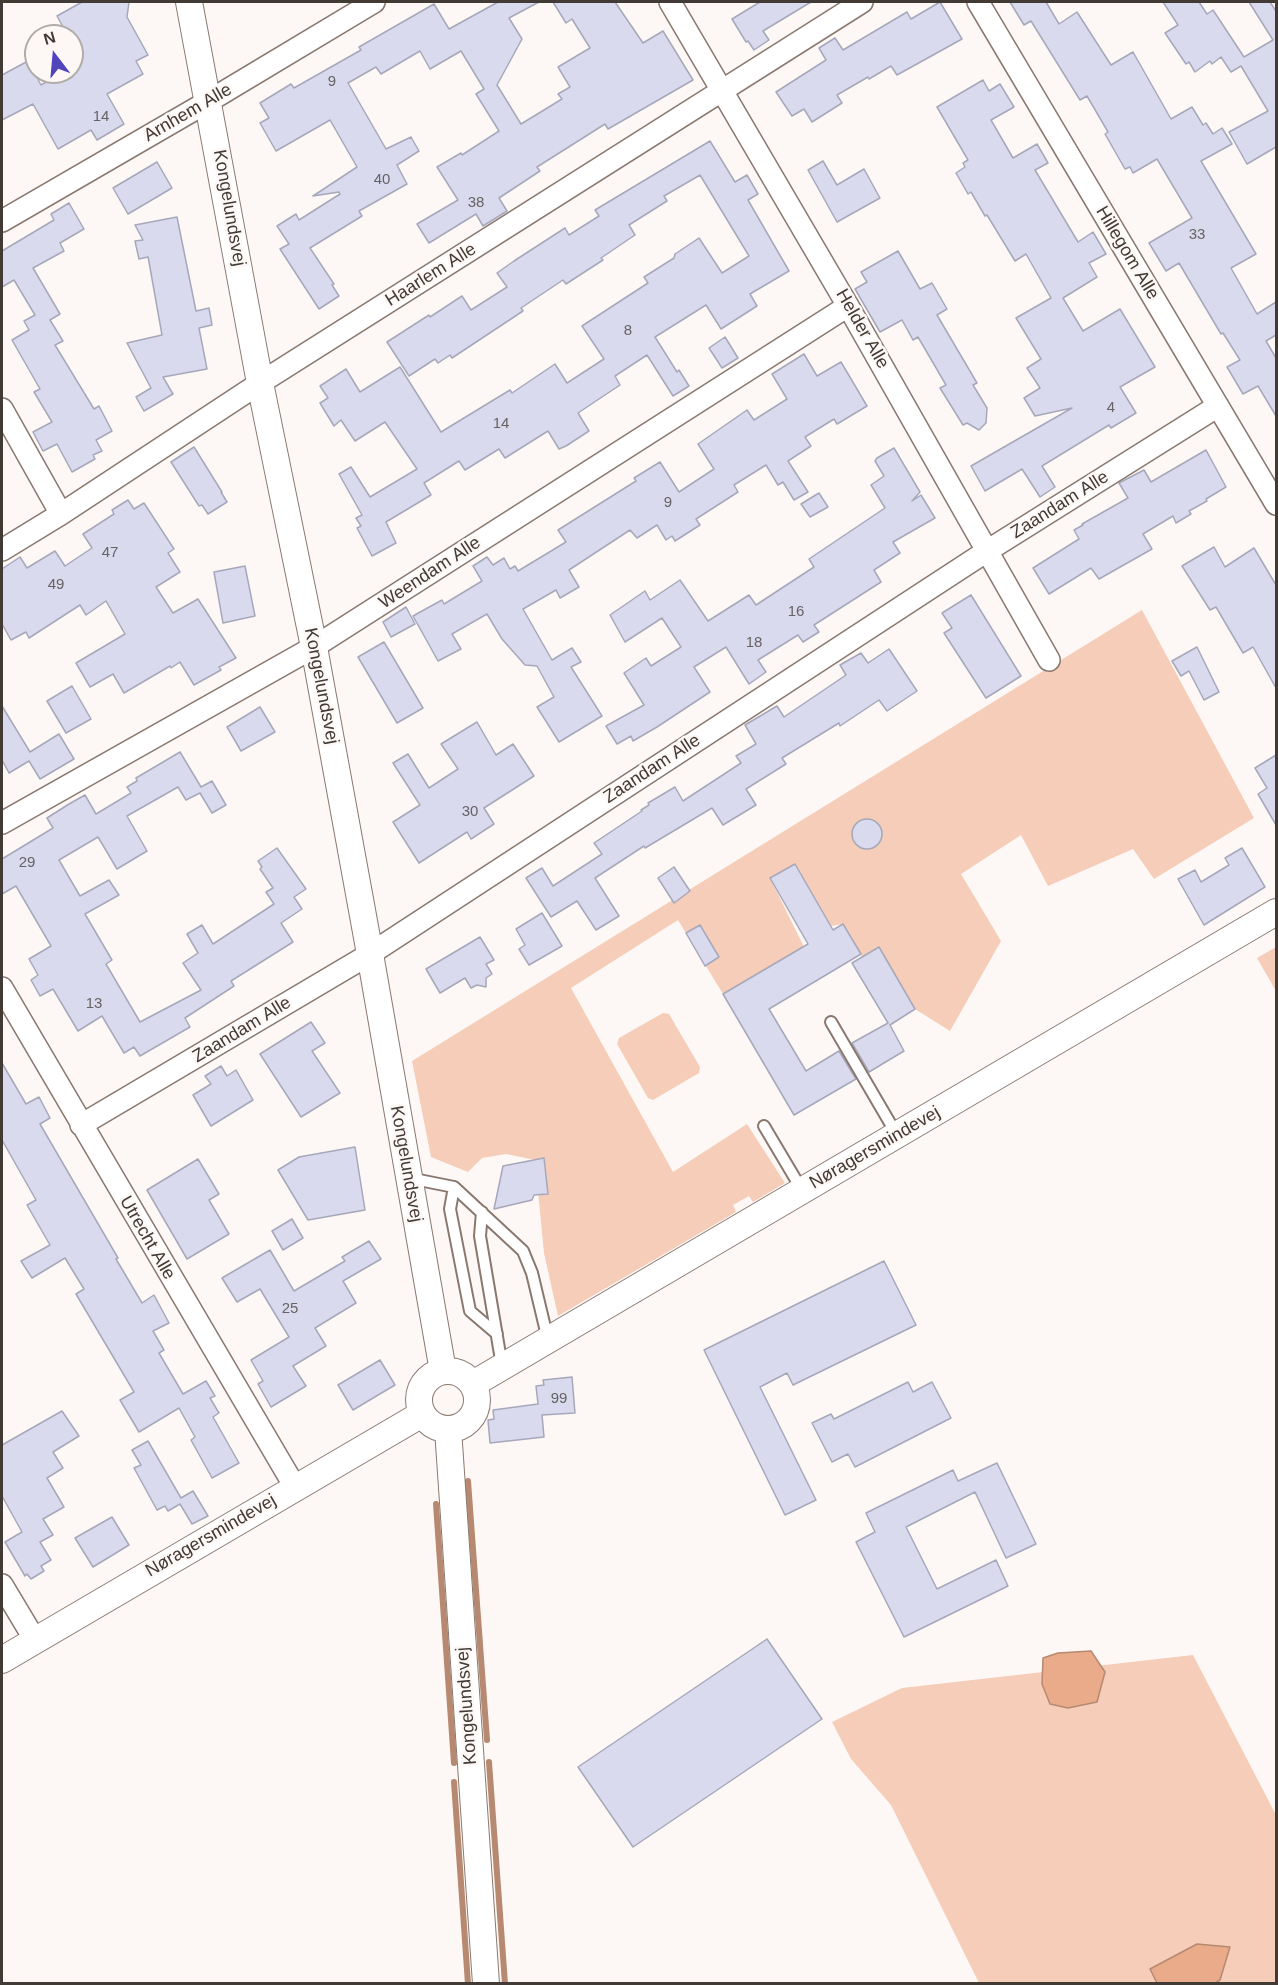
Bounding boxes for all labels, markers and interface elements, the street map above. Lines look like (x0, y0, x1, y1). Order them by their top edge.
north arrow (24, 24, 84, 84)
text: N (42, 28, 57, 48)
house number: 9 (328, 73, 336, 91)
street label: Arnhem Alle (140, 79, 236, 147)
house number: 14 (93, 108, 109, 126)
street label: Kongelundsvej (208, 148, 250, 268)
house number: 40 (374, 171, 390, 189)
house number: 38 (468, 194, 484, 212)
street label: Hillegom Alle (1091, 202, 1163, 304)
house number: 33 (1189, 226, 1205, 244)
street label: Haarlem Alle (382, 239, 480, 311)
street label: Helder Alle (831, 285, 893, 373)
house number: 8 (624, 322, 632, 340)
house number: 4 (1107, 399, 1115, 417)
house number: 14 (493, 415, 509, 433)
street label: Zaandam Alle (1007, 466, 1113, 544)
house number: 9 (664, 494, 672, 512)
street label: Weendam Alle (375, 532, 485, 614)
house number: 47 (102, 544, 118, 562)
house number: 49 (48, 576, 64, 594)
house number: 16 (788, 603, 804, 621)
street label: Kongelundsvej (299, 626, 343, 746)
house number: 18 (746, 634, 762, 652)
street label: Zaandam Alle (600, 730, 704, 808)
house number: 30 (462, 803, 478, 821)
house number: 29 (19, 854, 35, 872)
street label: Zaandam Alle (189, 992, 295, 1068)
house number: 13 (86, 995, 102, 1013)
street label: Nøragersmindevej (806, 1102, 944, 1194)
street label: Kongelundsvej (385, 1104, 427, 1224)
street label: Utrecht Alle (114, 1192, 180, 1284)
house number: 25 (282, 1300, 298, 1318)
house number: 99 (551, 1390, 567, 1408)
street label: Nøragersmindevej (142, 1490, 280, 1582)
street label: Kongelundsvej (452, 1646, 482, 1766)

